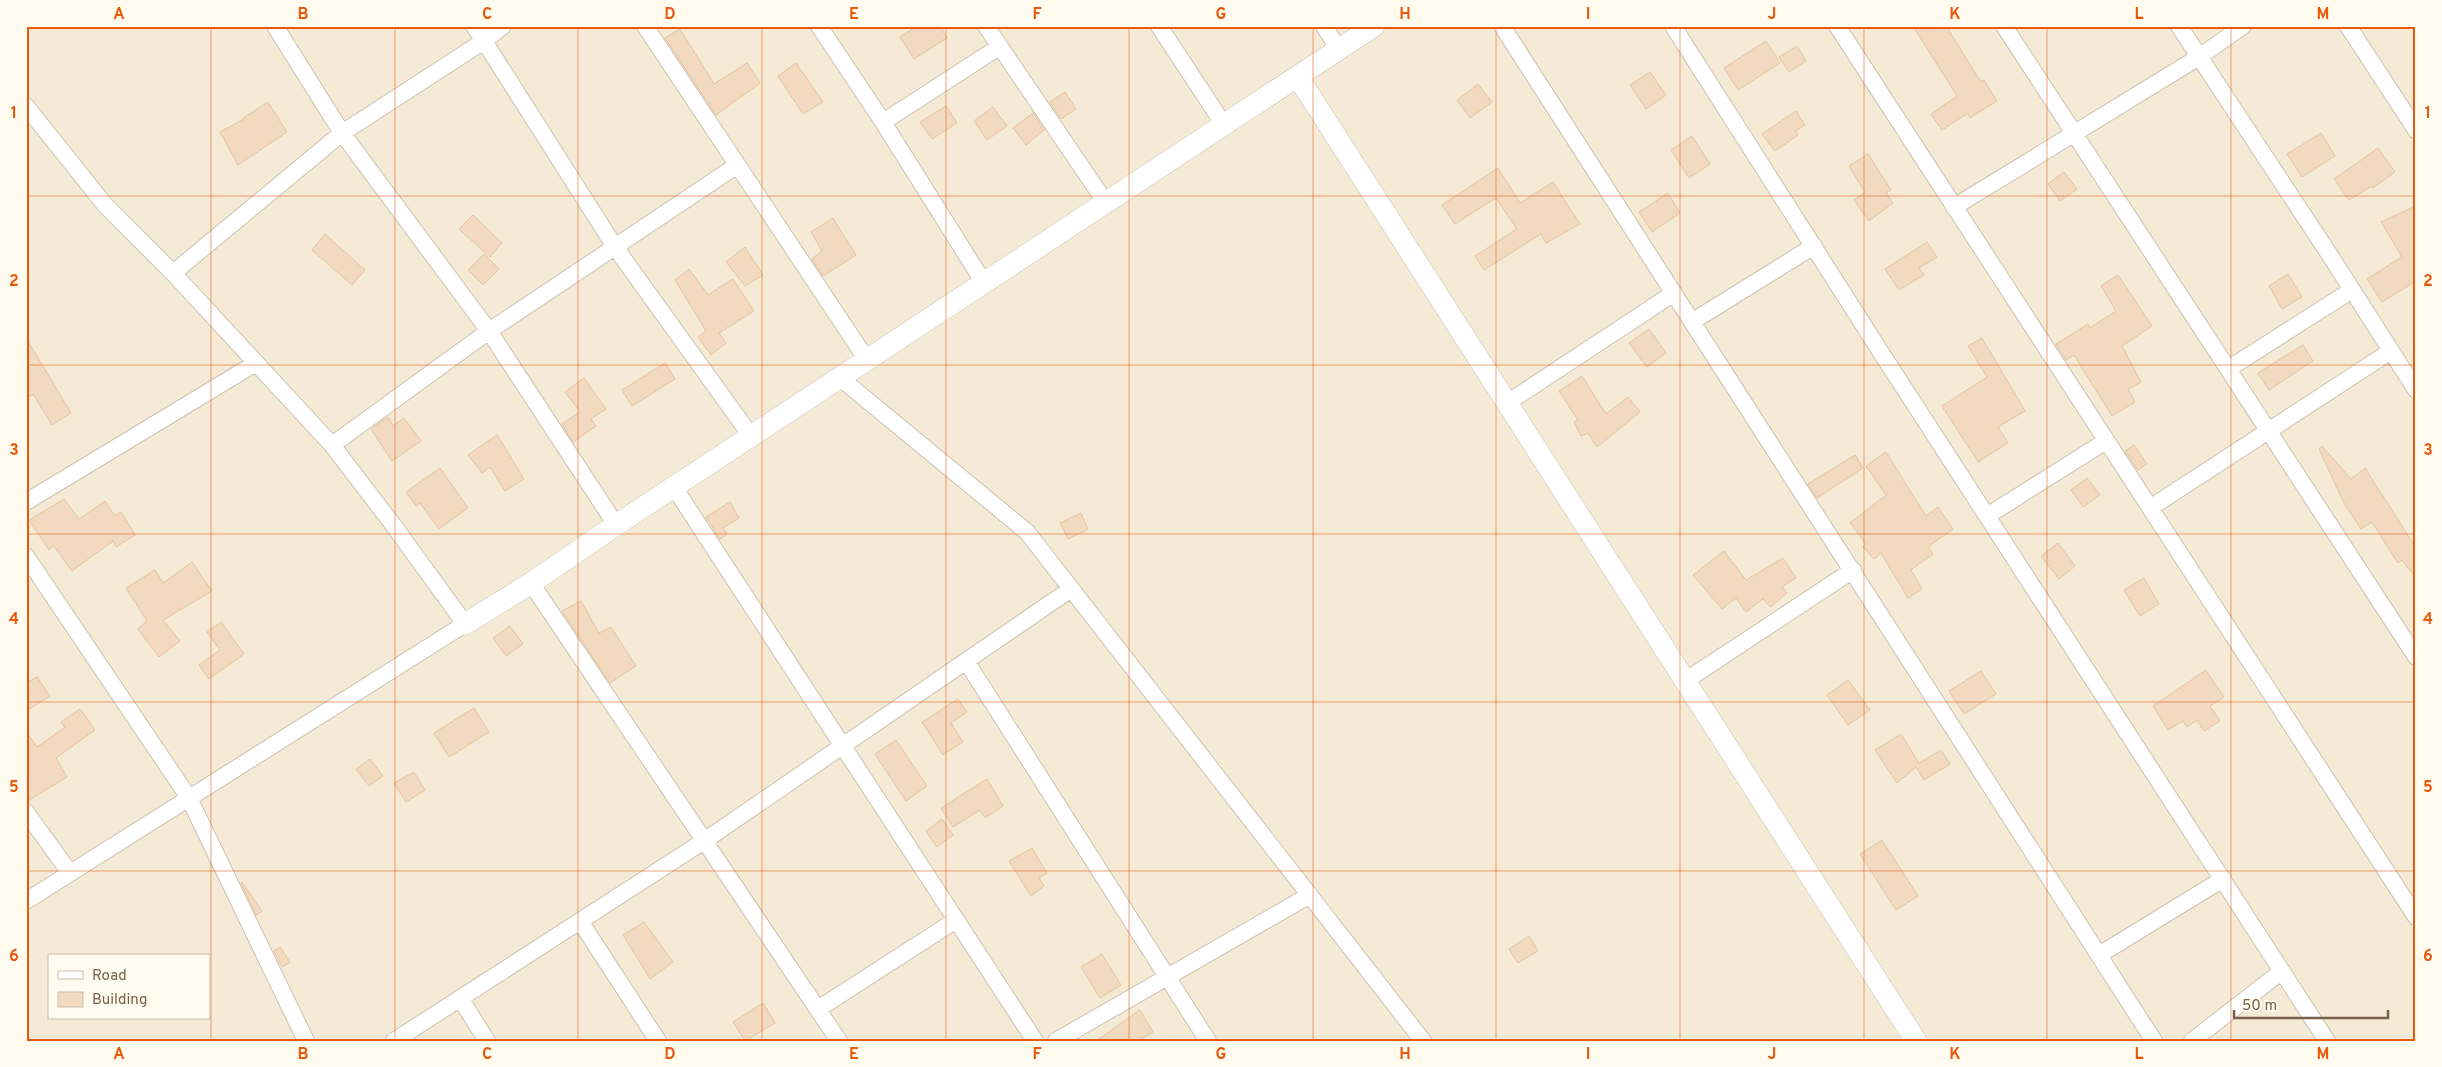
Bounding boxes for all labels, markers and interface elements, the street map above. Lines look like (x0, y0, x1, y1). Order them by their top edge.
text: A (113, 5, 125, 25)
text: B (297, 5, 309, 25)
text: C (482, 5, 492, 25)
text: D (664, 5, 676, 25)
text: E (849, 5, 859, 25)
text: F (1032, 5, 1042, 25)
text: G (1216, 5, 1226, 25)
text: H (1399, 5, 1411, 25)
text: I (1586, 5, 1590, 25)
text: J (1768, 5, 1776, 25)
text: K (1949, 5, 1961, 25)
text: L (2134, 5, 2144, 25)
text: M (2317, 5, 2329, 25)
text: 1 (11, 104, 17, 124)
text: 1 (2425, 104, 2431, 124)
text: 2 (9, 272, 19, 292)
text: 2 (2423, 272, 2433, 292)
text: 3 (9, 441, 19, 461)
text: 3 (2423, 441, 2433, 461)
text: 4 (9, 610, 19, 630)
text: 4 (2423, 610, 2433, 630)
text: 5 (9, 778, 19, 798)
text: 5 (2423, 778, 2433, 798)
text: 6 (9, 947, 19, 967)
text: 6 (2423, 947, 2433, 967)
legend (48, 954, 210, 1020)
text: Road (92, 967, 127, 986)
scale bar (2234, 987, 2388, 1019)
text: Building (92, 991, 147, 1010)
text: 50 m (2242, 997, 2277, 1016)
text: A (113, 1045, 125, 1065)
text: B (297, 1045, 309, 1065)
text: C (482, 1045, 492, 1065)
text: D (664, 1045, 676, 1065)
text: E (849, 1045, 859, 1065)
text: F (1032, 1045, 1042, 1065)
text: G (1216, 1045, 1226, 1065)
text: H (1399, 1045, 1411, 1065)
text: I (1586, 1045, 1590, 1065)
text: J (1768, 1045, 1776, 1065)
text: K (1949, 1045, 1961, 1065)
text: L (2134, 1045, 2144, 1065)
text: M (2317, 1045, 2329, 1065)

